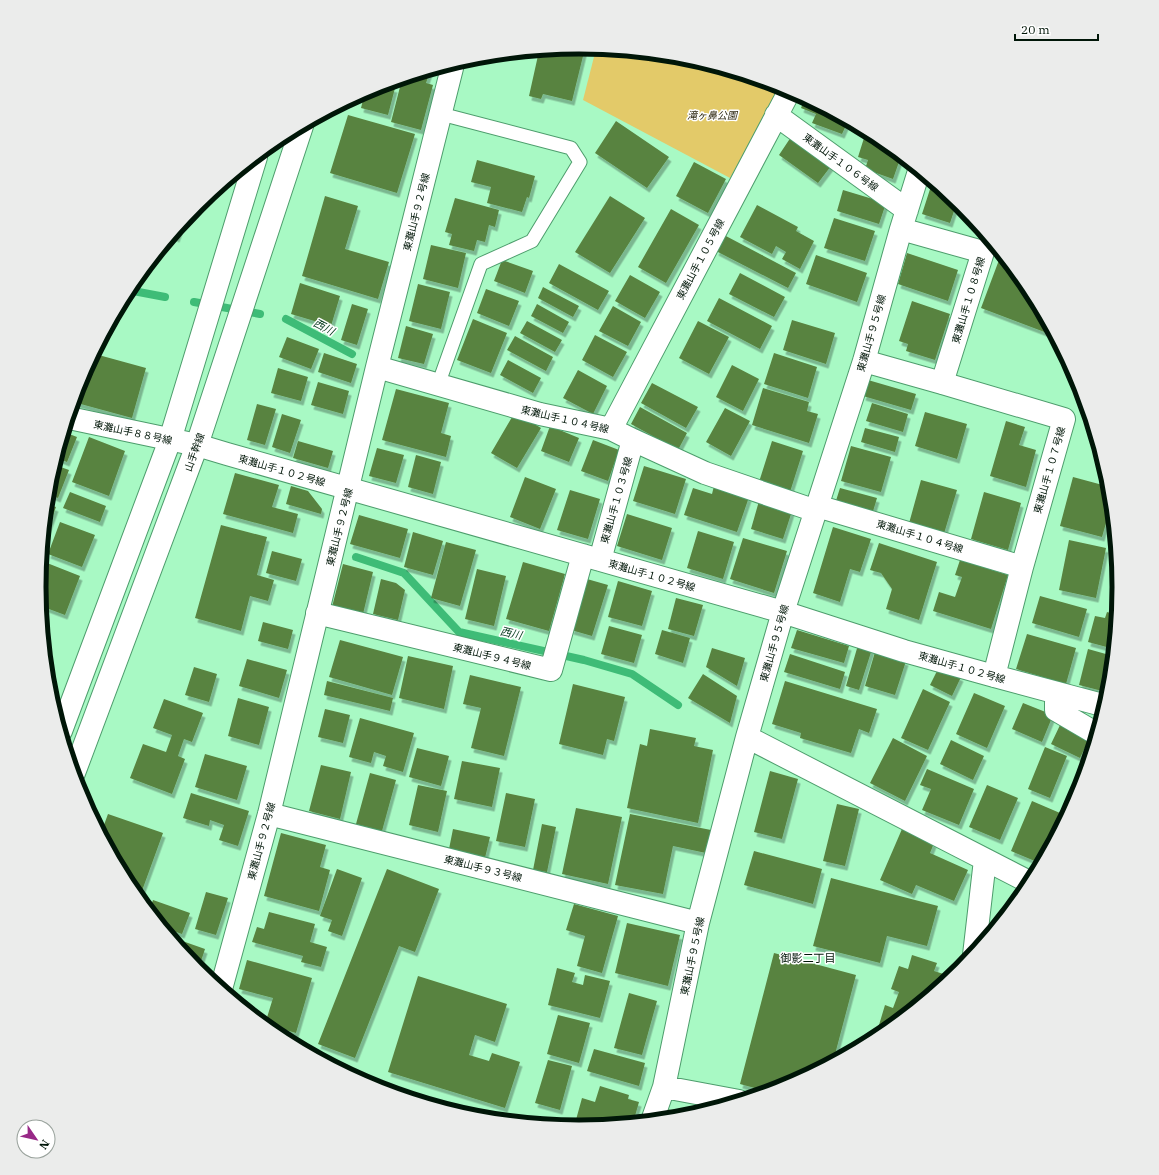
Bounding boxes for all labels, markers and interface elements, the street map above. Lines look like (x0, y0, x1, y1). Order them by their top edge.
scale bar (1015, 16, 1098, 42)
text: 20 m (1021, 22, 1050, 37)
park label: 滝ヶ鼻公園 (687, 109, 739, 122)
street label: 東灘山手１０６号線 (800, 131, 881, 194)
street label: 東灘山手９２号線 (401, 172, 432, 253)
street label: 東灘山手１０５号線 (674, 216, 727, 302)
street label: 東灘山手１０８号線 (949, 255, 988, 345)
street label: 東灘山手９５号線 (854, 293, 889, 373)
water label: 西川 (311, 316, 338, 339)
street label: 東灘山手１０４号線 (520, 403, 610, 436)
street label: 東灘山手８８号線 (92, 418, 173, 447)
street label: 東灘山手１０７号線 (1031, 425, 1068, 515)
street label: 山手幹線 (182, 431, 207, 473)
street label: 東灘山手１０２号線 (237, 452, 327, 489)
street label: 東灘山手１０３号線 (598, 455, 635, 545)
street label: 東灘山手９２号線 (324, 487, 355, 568)
street label: 東灘山手１０４号線 (875, 517, 965, 556)
street label: 東灘山手１０２号線 (607, 557, 697, 594)
street label: 東灘山手９５号線 (757, 603, 792, 683)
water label: 西川 (499, 624, 524, 643)
street label: 東灘山手９４号線 (451, 641, 532, 672)
street label: 東灘山手１０２号線 (917, 649, 1007, 686)
street label: 東灘山手９２号線 (245, 801, 278, 881)
street label: 東灘山手９３号線 (442, 853, 523, 884)
street label: 東灘山手９５号線 (678, 916, 707, 997)
district label: 御影二丁目 (780, 951, 836, 965)
north arrow (16, 1119, 56, 1159)
text: N (36, 1137, 53, 1152)

